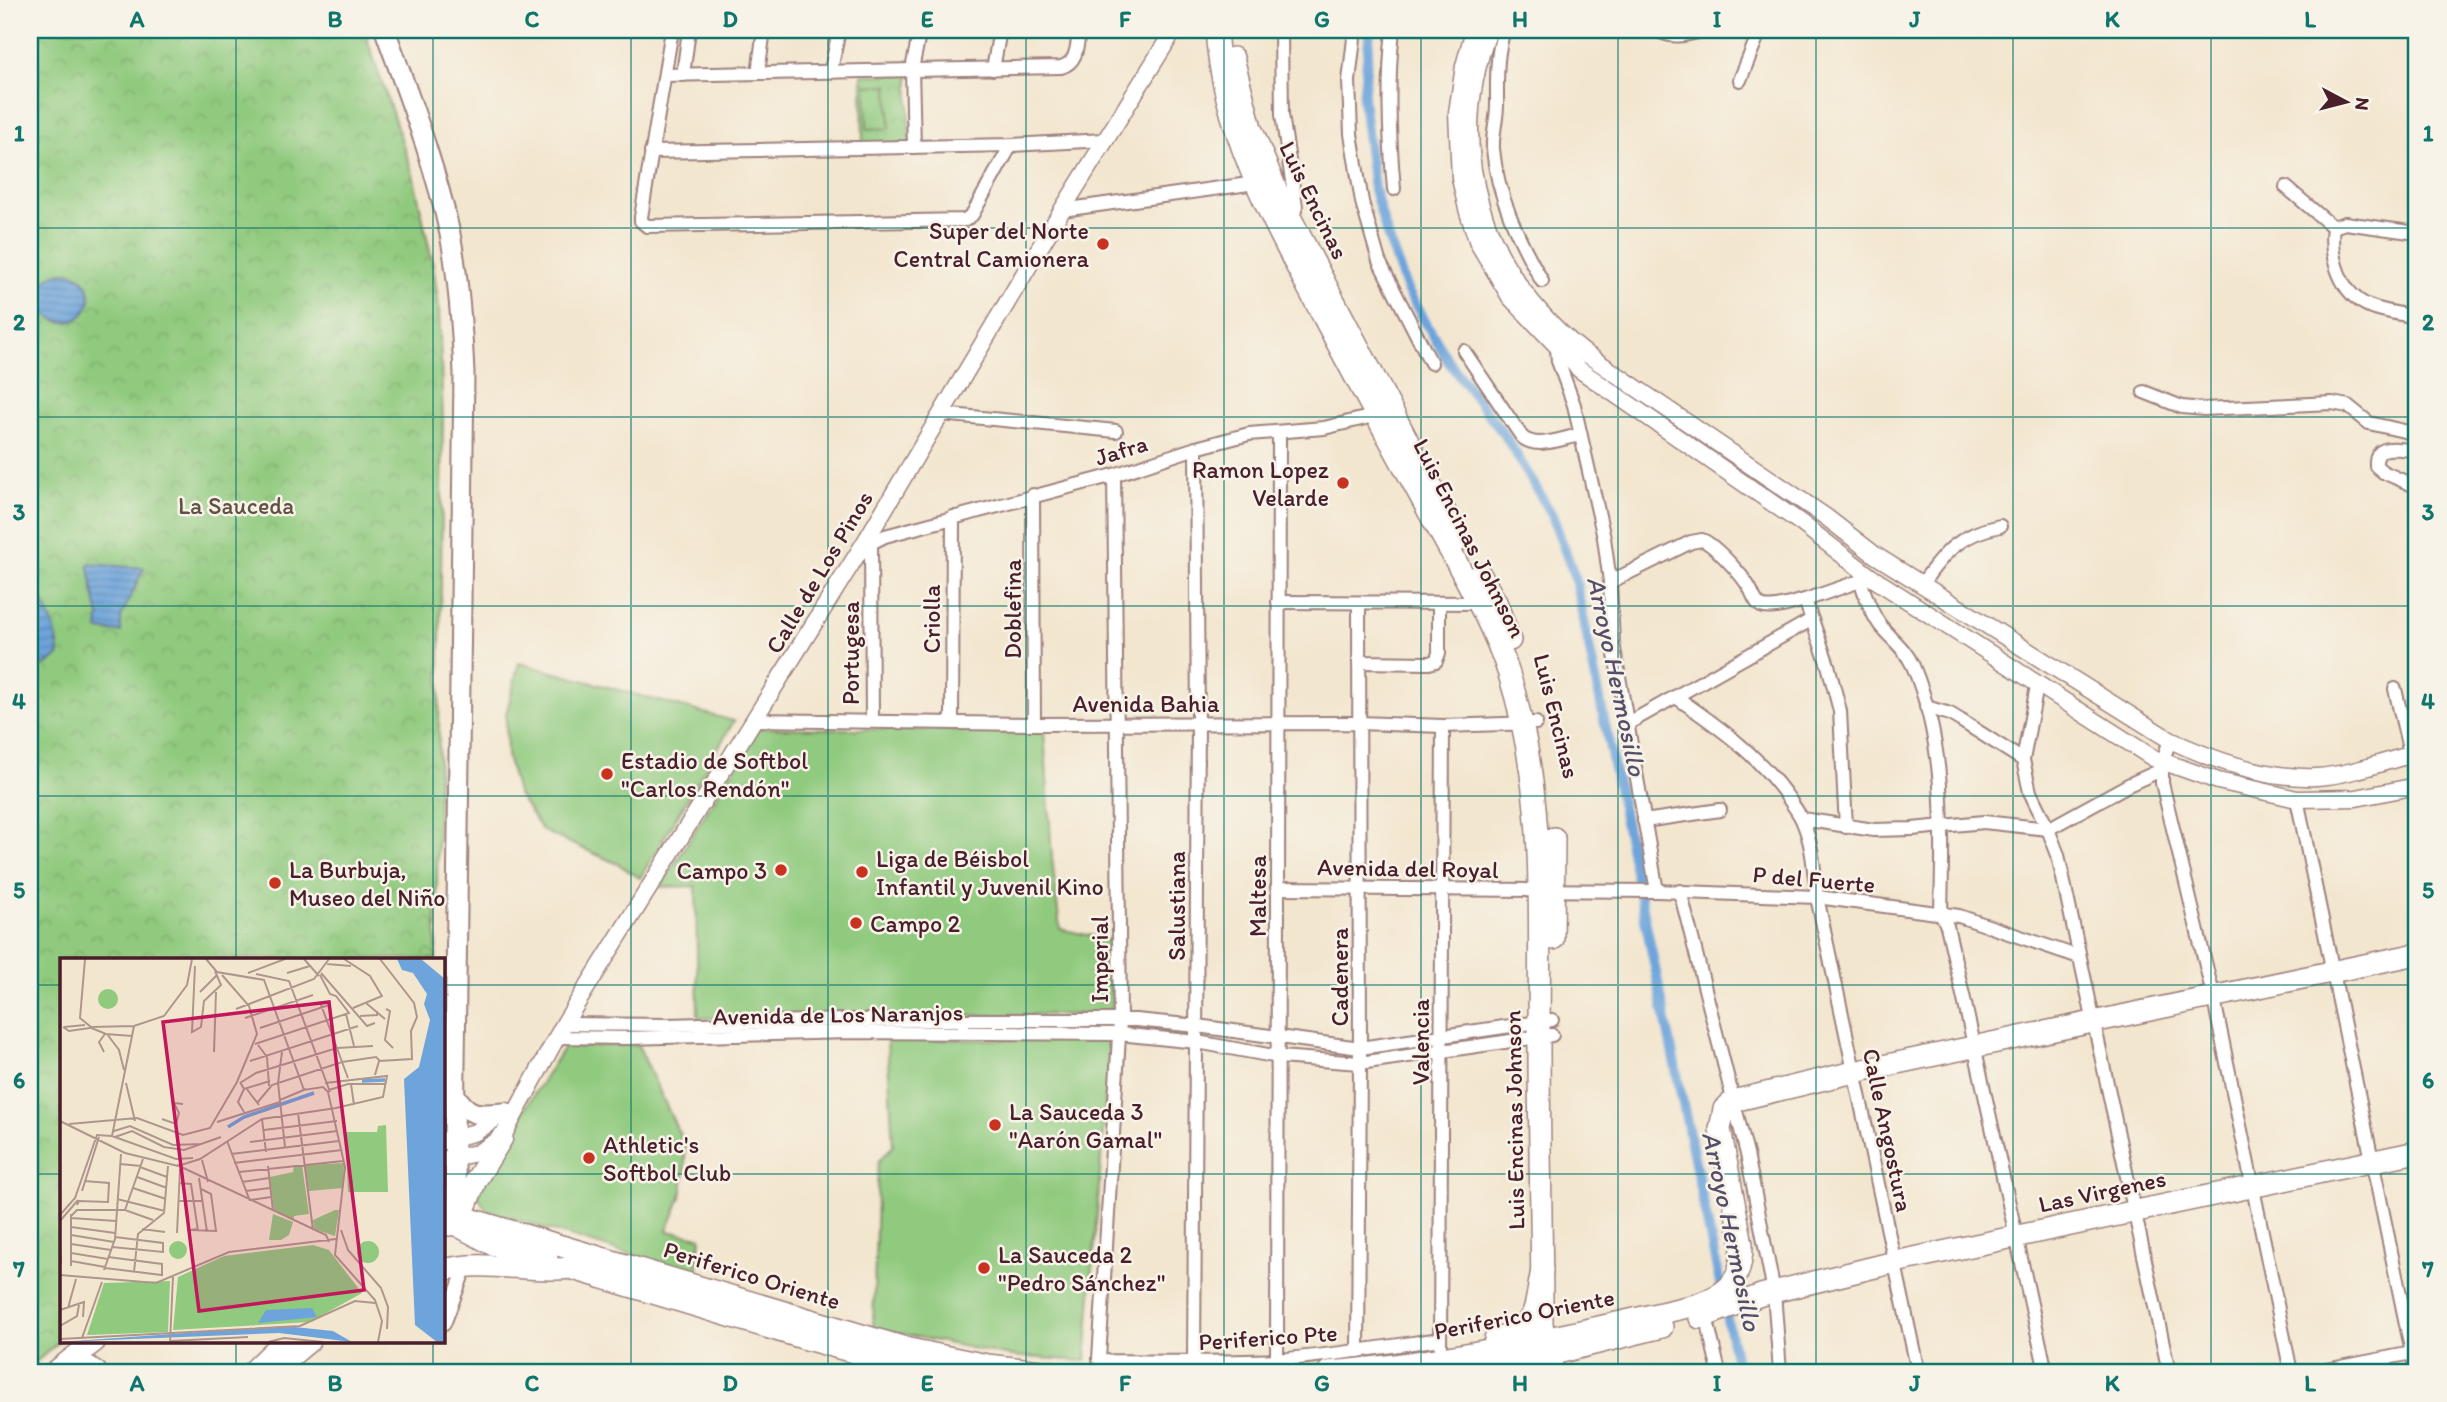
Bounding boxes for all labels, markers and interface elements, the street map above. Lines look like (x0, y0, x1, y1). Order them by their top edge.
text: A (129, 5, 145, 33)
text: B (328, 5, 343, 33)
text: C (525, 5, 540, 33)
text: D (722, 5, 738, 33)
text: E (921, 5, 934, 33)
text: F (1119, 5, 1132, 33)
text: G (1314, 5, 1330, 33)
text: H (1512, 5, 1528, 33)
text: I (1713, 5, 1722, 33)
text: J (1908, 5, 1921, 33)
text: K (2105, 5, 2120, 33)
text: L (2304, 5, 2316, 33)
north arrow (2310, 66, 2380, 136)
text: N (2350, 96, 2375, 112)
text: 1 (14, 119, 25, 147)
text: 1 (2423, 119, 2434, 147)
street label: Luis Encinas (1273, 136, 1355, 264)
place label: Super del Norte Central Camionera (893, 216, 1089, 273)
marker: Super del Norte Central Camionera (1095, 236, 1111, 252)
text: 2 (13, 308, 26, 336)
text: 2 (2422, 308, 2435, 336)
street label: Jafra (1091, 428, 1151, 472)
street label: Luis Encinas Johnson (1407, 434, 1533, 643)
place label: Ramon Lopez Velarde (1192, 455, 1329, 512)
marker: Ramon Lopez Velarde (1335, 475, 1351, 491)
street label: Calle de Los Pinos (759, 485, 879, 659)
park label: La Sauceda (178, 491, 294, 520)
text: 3 (13, 498, 26, 526)
text: 3 (2422, 498, 2435, 526)
street label: Doblefina (998, 558, 1027, 659)
water label: Arroyo Hermosillo (1580, 573, 1654, 779)
street label: Criolla (917, 584, 946, 654)
street label: Portugesa (836, 601, 865, 705)
street label: Luis Encinas (1528, 651, 1586, 781)
text: 4 (12, 687, 26, 715)
text: 4 (2421, 687, 2435, 715)
street label: Avenida Bahia (1073, 689, 1220, 718)
place label: Estadio de Softbol "Carlos Rendón" (621, 746, 808, 803)
marker: Estadio de Softbol "Carlos Rendón" (599, 766, 615, 782)
place label: Liga de Béisbol Infantil y Juvenil Kino (876, 844, 1104, 901)
street label: Salustiana (1162, 851, 1191, 961)
street label: Avenida del Royal (1317, 852, 1499, 884)
place label: La Burbuja, Museo del Niño (289, 855, 445, 912)
street label: Maltesa (1243, 855, 1272, 937)
place label: Campo 3 (676, 856, 767, 885)
street label: P del Fuerte (1751, 859, 1877, 899)
marker: Campo 3 (773, 862, 789, 878)
marker: Liga de Béisbol Infantil y Juvenil Kino (854, 864, 870, 880)
marker: La Burbuja, Museo del Niño (267, 875, 283, 891)
text: 5 (13, 876, 25, 904)
text: 5 (2422, 876, 2434, 904)
place label: Campo 2 (870, 909, 961, 938)
marker: Campo 2 (848, 915, 864, 931)
street label: Imperial (1085, 915, 1114, 1003)
street label: Cadenera (1325, 927, 1354, 1026)
inset map (60, 958, 444, 1342)
street label: Avenida de Los Naranjos (712, 997, 964, 1031)
street label: Valencia (1406, 998, 1435, 1085)
street label: Luis Encinas Johnson (1498, 1010, 1530, 1230)
street label: Calle Angostura (1857, 1046, 1919, 1214)
text: 6 (13, 1066, 25, 1094)
text: 6 (2422, 1066, 2434, 1094)
place label: La Sauceda 3 "Aarón Gamal" (1009, 1097, 1162, 1154)
marker: La Sauceda 3 "Aarón Gamal" (987, 1117, 1003, 1133)
water label: Arroyo Hermosillo (1695, 1128, 1769, 1334)
place label: Athletic's Softbol Club (603, 1130, 731, 1187)
marker: Athletic's Softbol Club (581, 1150, 597, 1166)
street label: Las Virgenes (2036, 1163, 2168, 1219)
street label: Periferico Oriente (660, 1234, 844, 1316)
place label: La Sauceda 2 "Pedro Sánchez" (998, 1240, 1166, 1297)
text: 7 (12, 1255, 25, 1283)
text: 7 (2421, 1255, 2434, 1283)
marker: La Sauceda 2 "Pedro Sánchez" (976, 1260, 992, 1276)
street label: Periferico Oriente (1431, 1282, 1617, 1346)
street label: Periferico Pte (1197, 1318, 1339, 1356)
text: A (129, 1369, 145, 1397)
text: B (328, 1369, 343, 1397)
text: C (525, 1369, 540, 1397)
text: D (722, 1369, 738, 1397)
text: E (921, 1369, 934, 1397)
text: F (1119, 1369, 1132, 1397)
text: G (1314, 1369, 1330, 1397)
text: H (1512, 1369, 1528, 1397)
text: I (1713, 1369, 1722, 1397)
text: J (1908, 1369, 1921, 1397)
text: K (2105, 1369, 2120, 1397)
text: L (2304, 1369, 2316, 1397)

